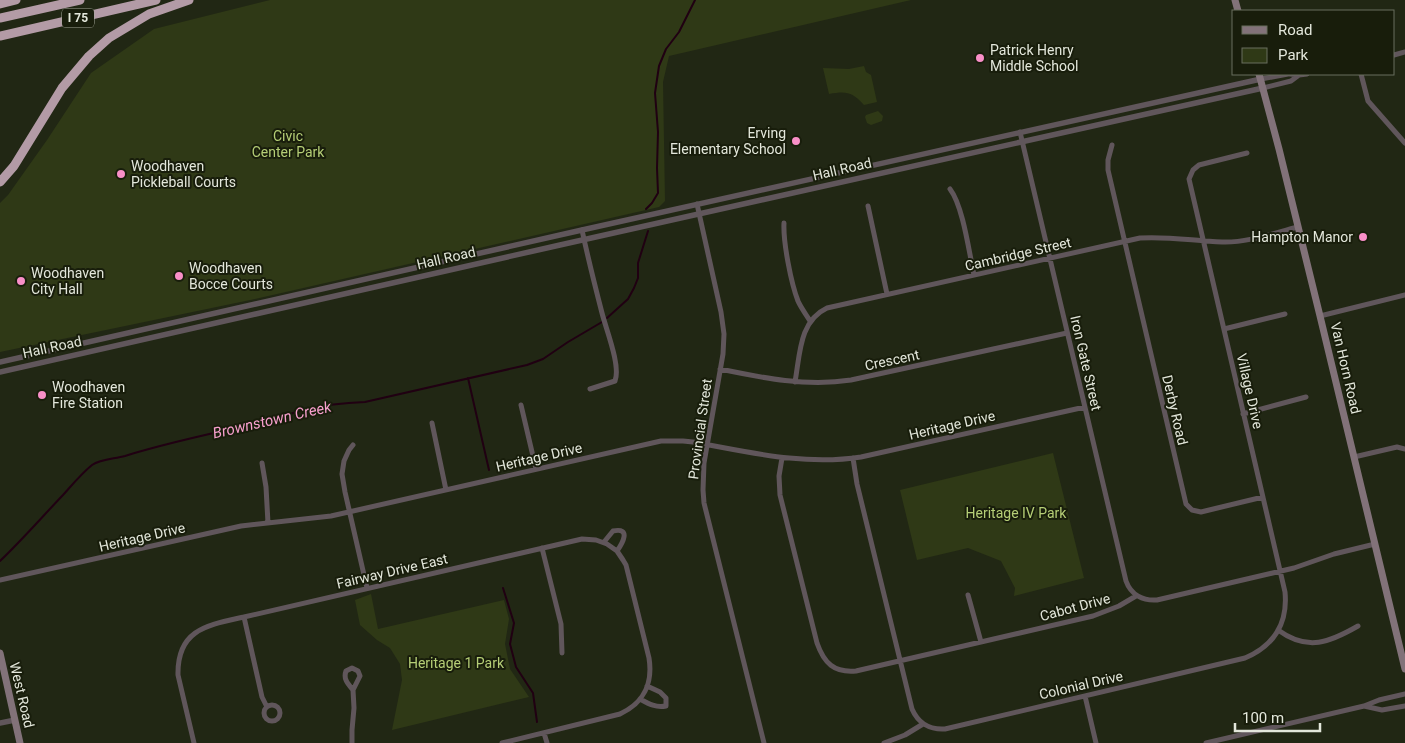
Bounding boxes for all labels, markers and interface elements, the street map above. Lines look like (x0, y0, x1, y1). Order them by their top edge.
road number: I 75 (62, 8, 94, 28)
legend (1232, 10, 1395, 75)
text: Road (1278, 21, 1312, 39)
place label: Patrick Henry Middle School (990, 42, 1078, 74)
text: Park (1278, 46, 1309, 64)
marker: Patrick Henry Middle School (974, 52, 986, 64)
place label: Erving Elementary School (670, 125, 786, 157)
park label: Civic Center Park (252, 128, 325, 160)
marker: Erving Elementary School (790, 135, 802, 147)
street label: Hall Road (811, 154, 873, 184)
place label: Woodhaven Pickleball Courts (131, 158, 236, 190)
marker: Woodhaven Pickleball Courts (115, 168, 127, 180)
place label: Hampton Manor (1251, 229, 1353, 245)
marker: Hampton Manor (1357, 231, 1369, 243)
street label: Cambridge Street (963, 234, 1073, 274)
street label: Hall Road (415, 243, 477, 273)
place label: Woodhaven Bocce Courts (189, 260, 273, 292)
place label: Woodhaven City Hall (31, 265, 104, 297)
marker: Woodhaven Bocce Courts (173, 270, 185, 282)
marker: Woodhaven City Hall (15, 275, 27, 287)
street label: Iron Gate Street (1067, 314, 1105, 413)
street label: Van Horn Road (1328, 321, 1364, 415)
street label: Hall Road (21, 333, 83, 361)
street label: Crescent (863, 346, 921, 374)
street label: Village Drive (1234, 352, 1266, 430)
street label: Derby Road (1159, 373, 1191, 447)
street label: Provincial Street (685, 377, 715, 480)
place label: Woodhaven Fire Station (52, 379, 125, 411)
marker: Woodhaven Fire Station (36, 389, 48, 401)
water label: Brownstown Creek (211, 397, 334, 442)
street label: Heritage Drive (907, 407, 997, 443)
street label: Heritage Drive (494, 439, 584, 475)
park label: Heritage IV Park (966, 505, 1067, 521)
street label: Heritage Drive (97, 519, 187, 555)
street label: Fairway Drive East (335, 550, 450, 592)
street label: Cabot Drive (1038, 590, 1112, 624)
park label: Heritage 1 Park (408, 655, 505, 671)
street label: West Road (7, 661, 37, 729)
street label: Colonial Drive (1038, 668, 1124, 702)
scale bar (1235, 700, 1320, 732)
text: 100 m (1242, 709, 1284, 727)

